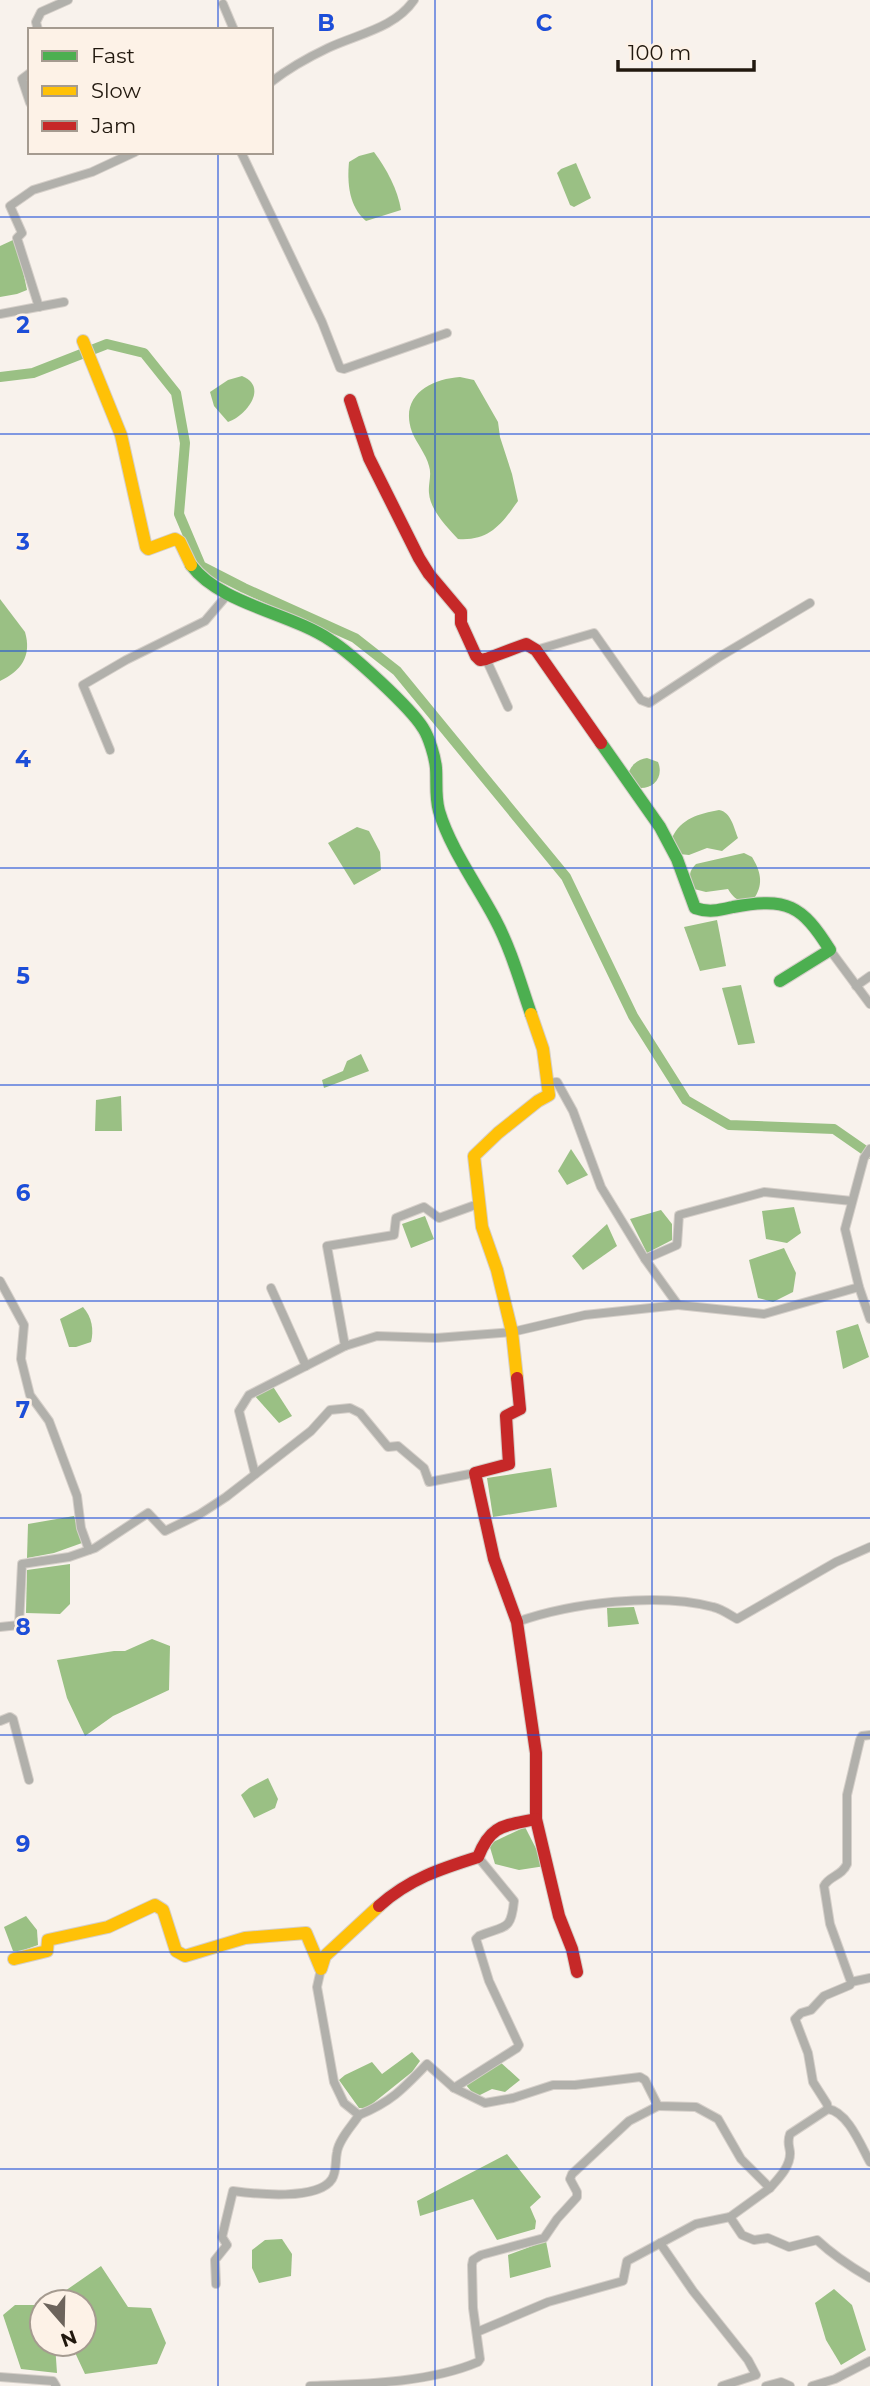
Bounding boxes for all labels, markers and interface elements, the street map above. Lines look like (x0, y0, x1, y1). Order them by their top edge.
text: B (317, 9, 335, 37)
text: C (536, 9, 553, 37)
legend (28, 28, 273, 154)
scale bar (618, 28, 754, 72)
text: 100 m (628, 40, 691, 65)
text: Fast (91, 43, 135, 68)
text: Slow (91, 78, 141, 103)
text: Jam (90, 113, 136, 138)
text: 2 (16, 311, 30, 339)
text: 3 (15, 528, 30, 556)
text: 4 (15, 745, 31, 773)
text: 5 (16, 962, 30, 990)
text: 6 (16, 1179, 31, 1207)
text: 7 (16, 1396, 30, 1424)
text: 8 (15, 1613, 31, 1641)
text: 9 (16, 1830, 30, 1858)
north arrow (28, 2288, 98, 2358)
text: N (57, 2325, 80, 2352)

